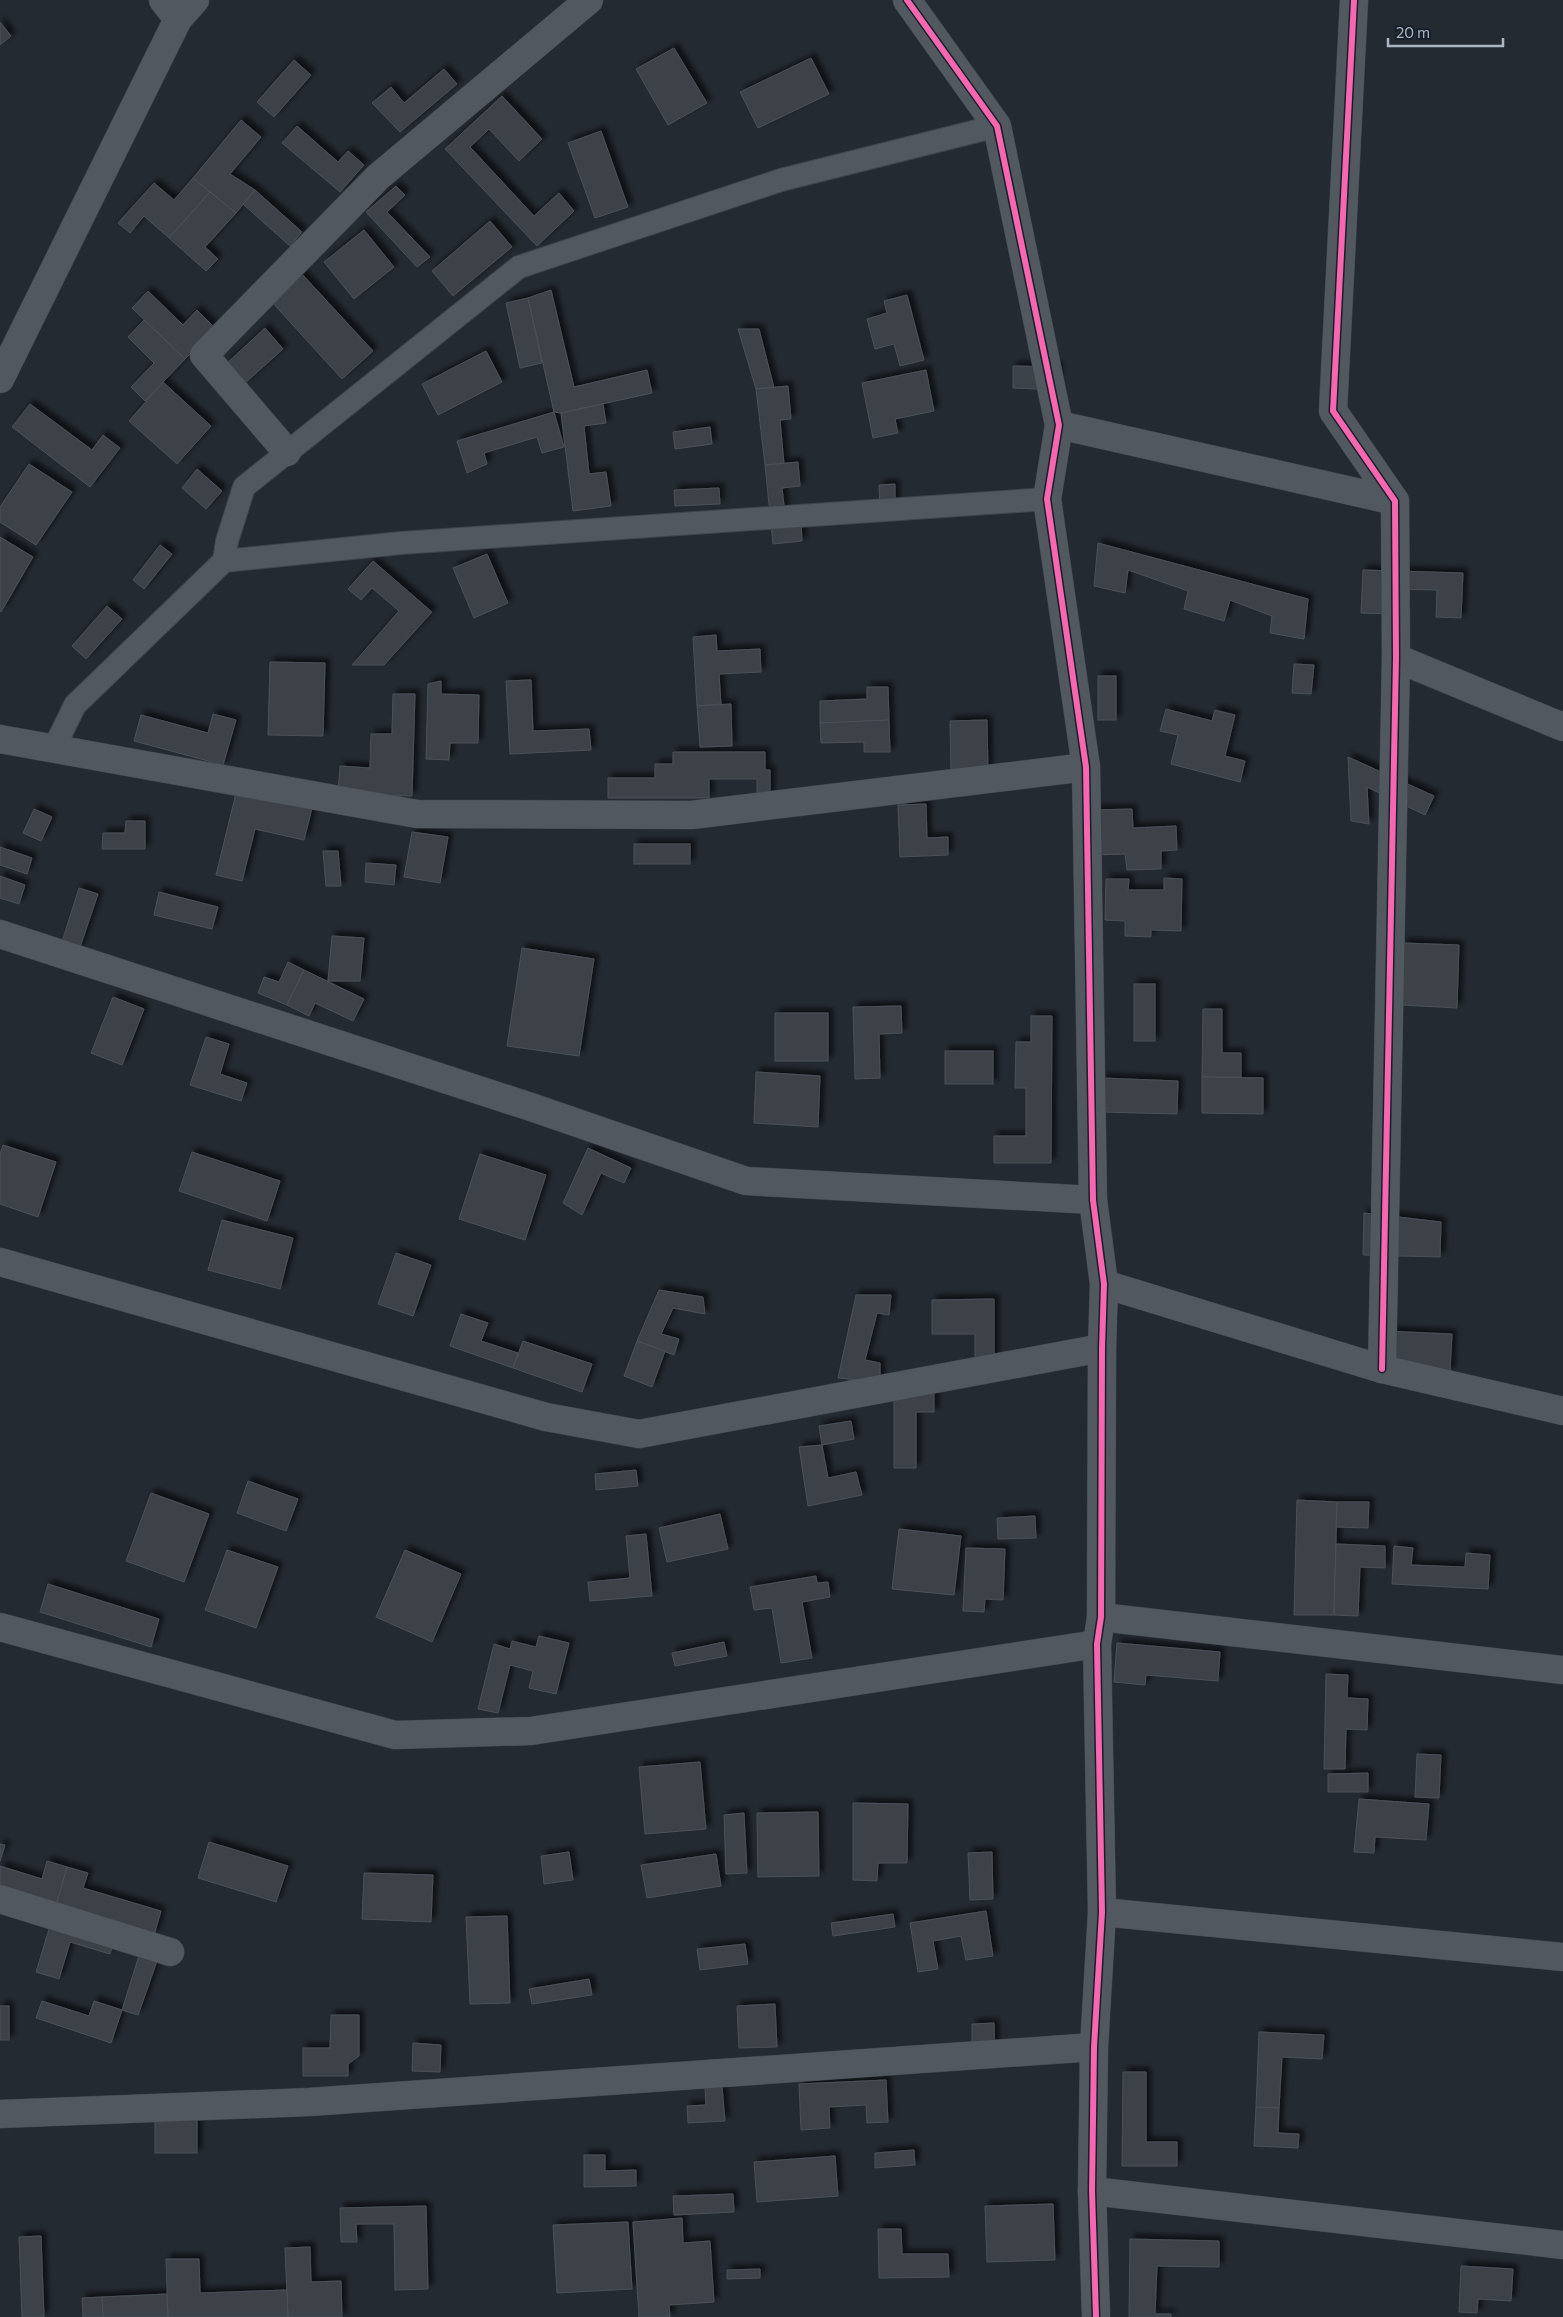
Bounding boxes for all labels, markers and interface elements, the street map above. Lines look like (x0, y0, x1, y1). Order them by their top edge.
scale bar (1388, 15, 1503, 47)
text: 20 m (1396, 23, 1430, 41)

